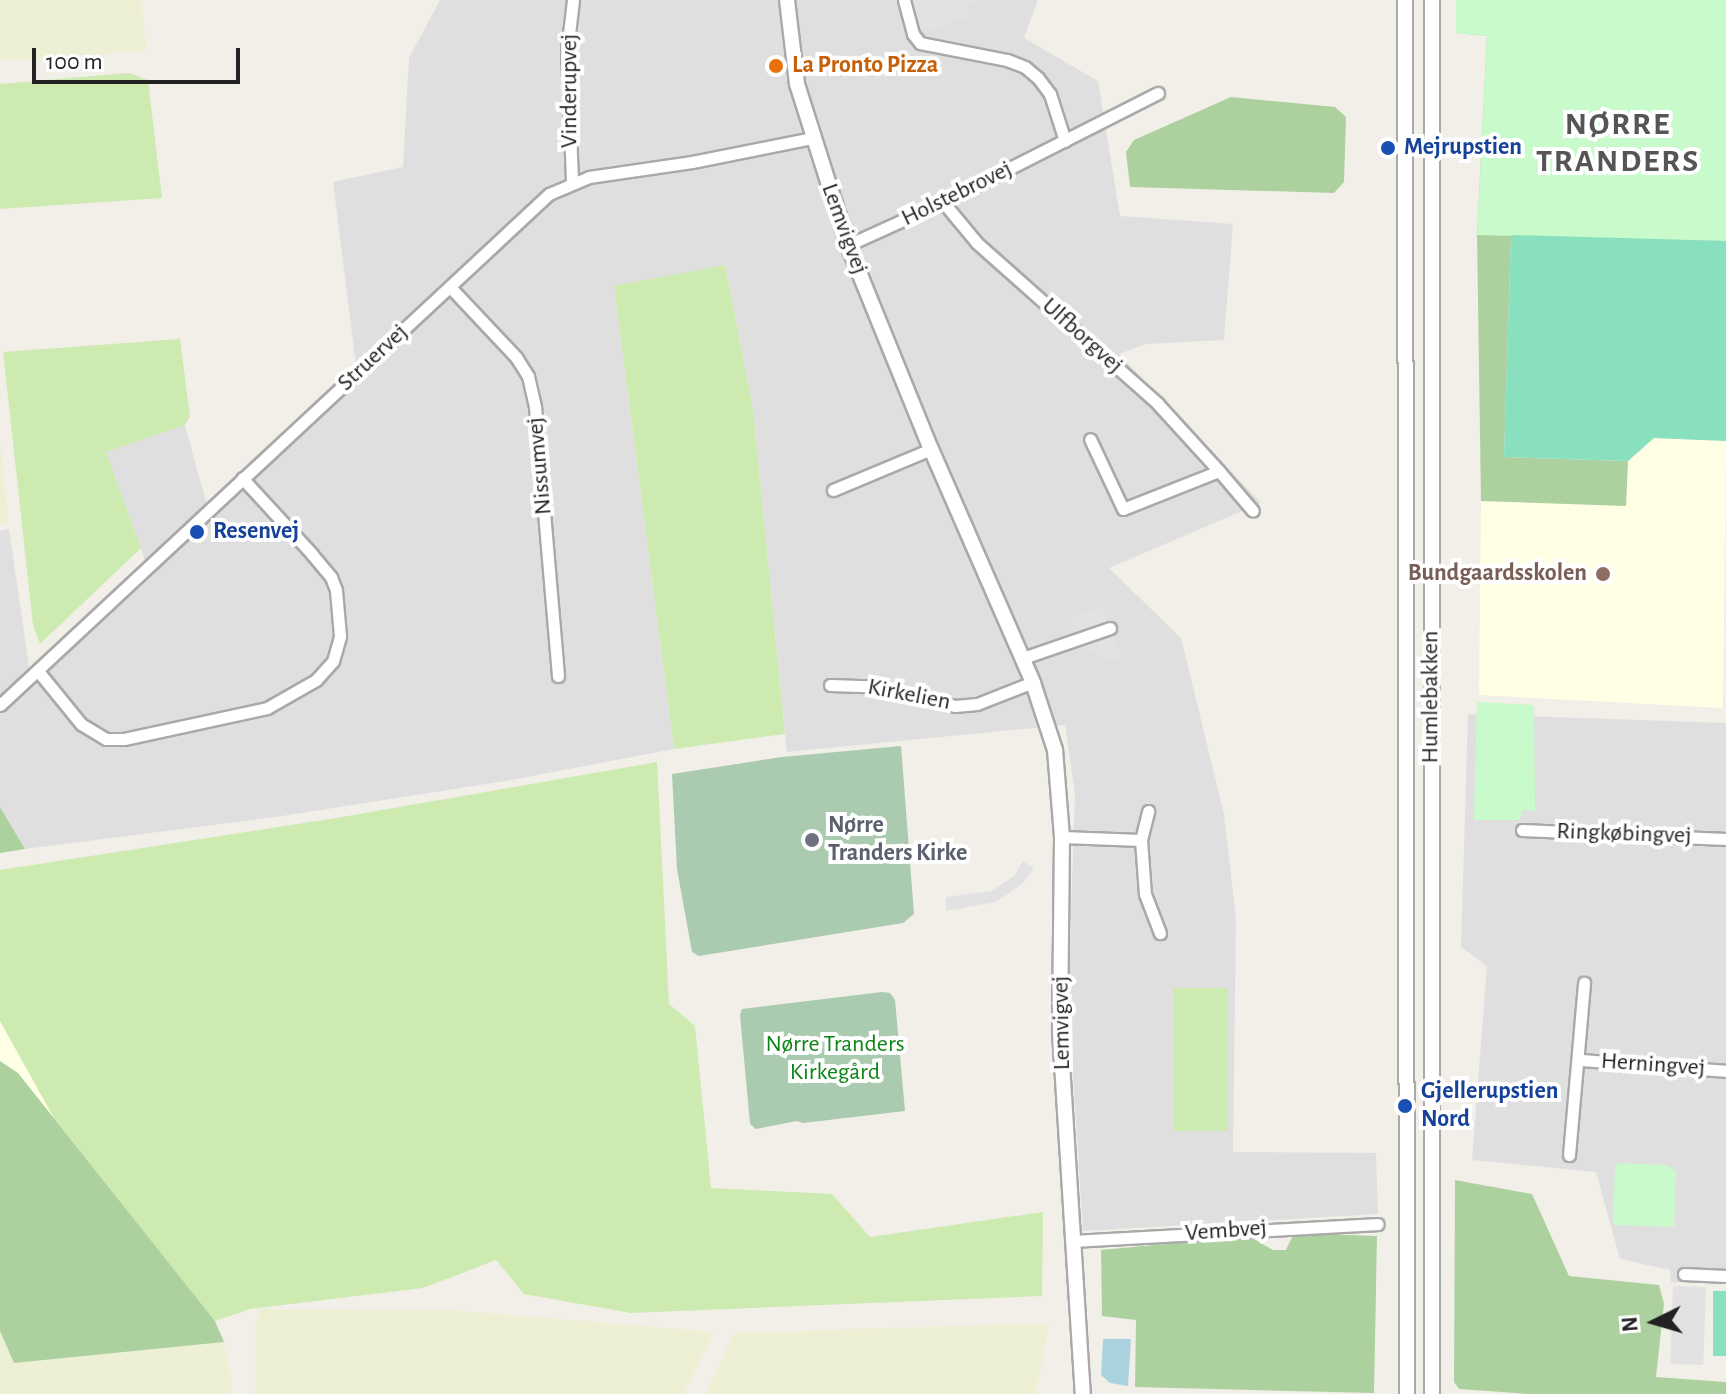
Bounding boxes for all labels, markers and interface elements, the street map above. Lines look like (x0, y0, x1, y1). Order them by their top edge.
scale bar (36, 32, 244, 82)
street label: Vinderupvej (556, 34, 584, 148)
text: 100 m (46, 50, 103, 74)
place label: La Pronto Pizza (792, 52, 938, 80)
marker: La Pronto Pizza (767, 57, 785, 75)
district label: NØRRE TRANDERS (1536, 106, 1700, 181)
place label: Mejrupstien (1404, 134, 1522, 162)
marker: Mejrupstien (1379, 139, 1397, 157)
street label: Holstebrovej (897, 155, 1017, 233)
street label: Lemvigvej (814, 180, 874, 278)
street label: Ulfborgvej (1035, 292, 1129, 380)
street label: Struervej (332, 318, 414, 398)
street label: Nissumvej (521, 416, 559, 516)
place label: Resenvej (213, 518, 299, 546)
marker: Resenvej (188, 523, 206, 541)
place label: Bundgaardsskolen (1408, 560, 1587, 588)
marker: Bundgaardsskolen (1594, 565, 1612, 583)
street label: Humlebakken (1417, 631, 1445, 763)
street label: Kirkelien (865, 673, 953, 717)
place label: Nørre Tranders Kirke (828, 812, 967, 868)
street label: Ringkøbingvej (1556, 817, 1692, 851)
marker: Nørre Tranders Kirke (803, 831, 821, 849)
street label: Lemvigvej (1047, 976, 1077, 1070)
park label: Nørre Tranders Kirkegård (765, 1031, 905, 1087)
street label: Herningvej (1600, 1047, 1706, 1083)
place label: Gjellerupstien Nord (1421, 1078, 1558, 1134)
marker: Gjellerupstien Nord (1396, 1097, 1414, 1115)
street label: Vembvej (1184, 1214, 1268, 1248)
north arrow (1614, 1282, 1694, 1362)
text: N (1618, 1316, 1642, 1333)

